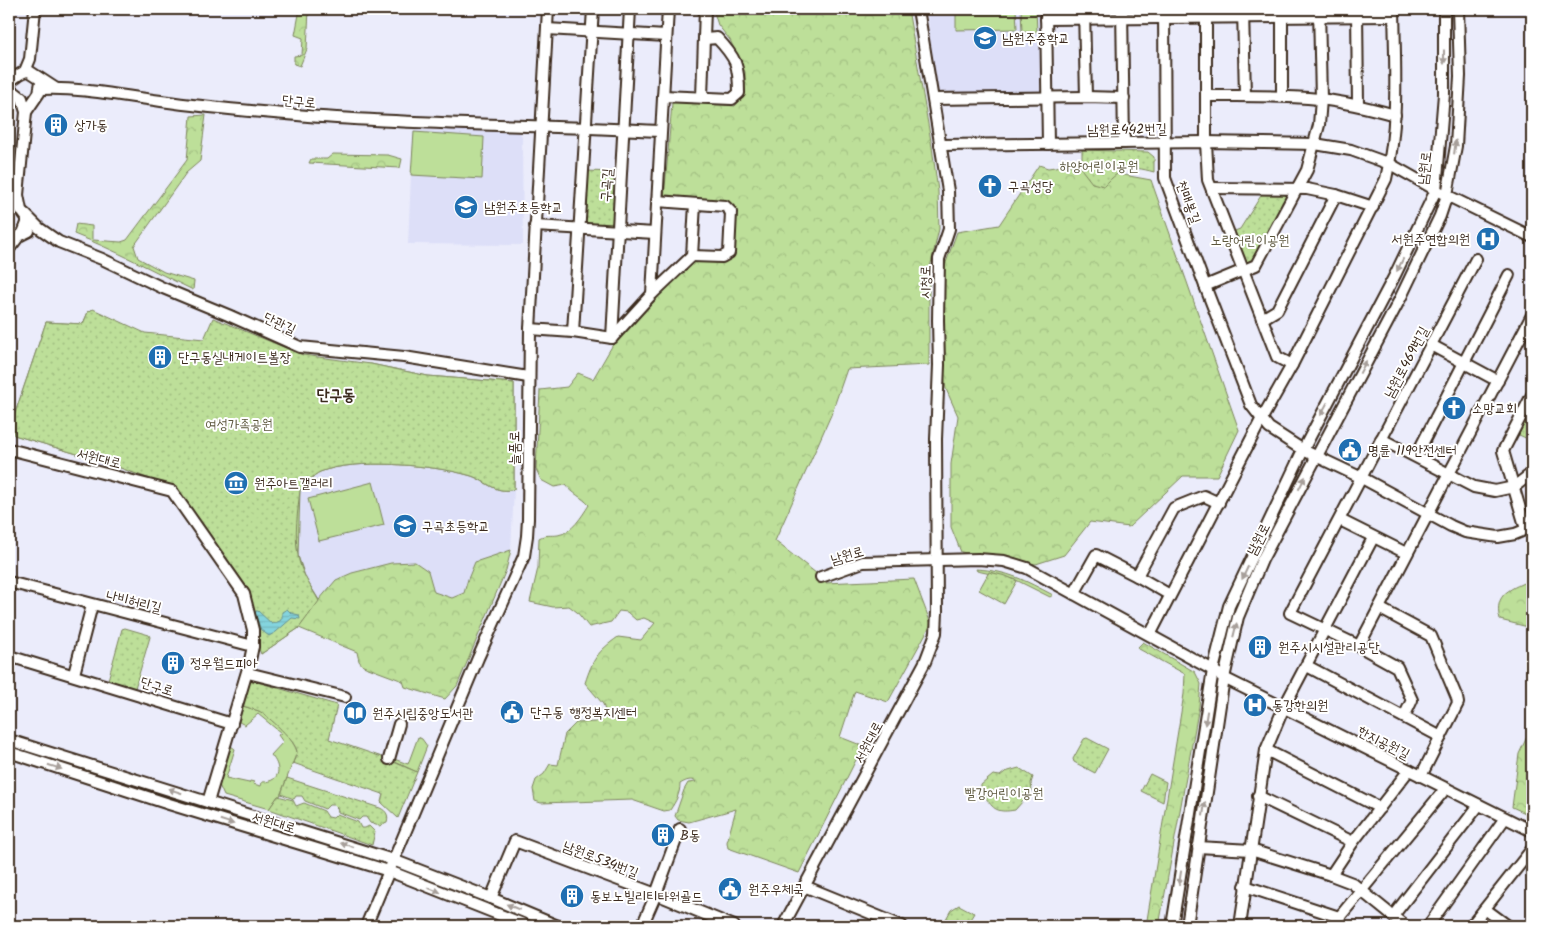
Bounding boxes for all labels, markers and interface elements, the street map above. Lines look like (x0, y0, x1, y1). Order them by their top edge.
school or university icon: 남원주중학교 (972, 25, 998, 51)
place label: 남원주중학교 (1002, 28, 1070, 50)
one-way arrow (1440, 50, 1448, 66)
street label: 단구로 (281, 90, 317, 114)
building icon: 상가동 (43, 112, 69, 138)
place label: 상가동 (74, 115, 108, 137)
street label: 남원로442번길 (1087, 118, 1168, 142)
one-way arrow (1451, 139, 1459, 155)
street label: 남원로 (1412, 150, 1438, 186)
park label: 하양어린이공원 (1060, 156, 1138, 178)
street label: 구곡길 (595, 167, 619, 203)
church icon: 구곡성당 (977, 173, 1003, 199)
place label: 구곡성당 (1008, 176, 1054, 198)
street label: 천매봉길 (1170, 177, 1206, 228)
school or university icon: 남원주초등학교 (453, 194, 479, 220)
place label: 남원주초등학교 (484, 197, 563, 219)
hospital icon: 서원주연합의원 (1475, 226, 1501, 252)
place label: 서원주연합의원 (1391, 229, 1470, 251)
park label: 노랑어린이공원 (1211, 230, 1289, 252)
one-way arrow (1396, 258, 1404, 272)
street label: 시청로 (915, 265, 937, 299)
street label: 단관길 (260, 307, 300, 341)
street label: 남원로469번길 (1379, 322, 1435, 402)
building icon: 단구동실내게이트볼장 (147, 344, 173, 370)
place label: 단구동실내게이트볼장 (178, 347, 291, 369)
one-way arrow (1359, 360, 1368, 373)
district label: 단구동 (317, 383, 355, 408)
church icon: 소망교회 (1441, 395, 1467, 421)
place label: 소망교회 (1472, 398, 1517, 420)
one-way arrow (1320, 402, 1329, 416)
park label: 여성가족공원 (205, 414, 273, 436)
street label: 늘품로 (504, 431, 526, 465)
public building icon: 명륜 119안전센터 (1337, 437, 1363, 463)
place label: 명륜 119안전센터 (1368, 440, 1457, 462)
street label: 서원대로 (74, 443, 123, 475)
museum icon: 원주아트갤러리 (223, 470, 249, 496)
place label: 원주아트갤러리 (254, 473, 333, 495)
one-way arrow (1298, 475, 1306, 490)
school or university icon: 구곡초등학교 (392, 513, 418, 539)
place label: 구곡초등학교 (422, 516, 490, 538)
street label: 남원로 (1241, 519, 1276, 560)
street label: 남원로 (828, 541, 867, 571)
one-way arrow (1241, 566, 1249, 580)
street label: 나비허리길 (104, 584, 164, 620)
one-way arrow (1231, 623, 1239, 638)
building icon: 원주시시설관리공단 (1247, 634, 1273, 660)
place label: 원주시시설관리공단 (1278, 637, 1380, 659)
building icon: 정우월드피아 (160, 650, 186, 676)
place label: 정우월드피아 (190, 653, 258, 675)
street label: 단구로 (137, 671, 176, 702)
hospital icon: 동강한의원 (1242, 692, 1268, 718)
place label: 동강한의원 (1272, 695, 1328, 717)
public building icon: 단구동 행정복지센터 (499, 699, 525, 725)
library icon: 원주시립중앙도서관 (342, 700, 368, 726)
place label: 단구동 행정복지센터 (530, 702, 637, 724)
place label: 원주시립중앙도서관 (372, 703, 473, 725)
one-way arrow (1201, 710, 1209, 726)
street label: 서원대로 (849, 717, 889, 768)
street label: 한지공원길 (1353, 720, 1414, 766)
one-way arrow (48, 763, 63, 771)
park label: 빨강어린이공원 (965, 783, 1043, 805)
one-way arrow (167, 787, 182, 795)
one-way arrow (1200, 800, 1208, 816)
street label: 서원대로 (249, 806, 298, 840)
one-way arrow (219, 819, 234, 826)
building icon: B동 (650, 822, 676, 848)
place label: B동 (680, 825, 700, 847)
street label: 남원로534번길 (560, 835, 642, 885)
one-way arrow (339, 841, 354, 849)
one-way arrow (1176, 871, 1184, 887)
public building icon: 원주우체국 (717, 876, 743, 902)
place label: 원주우체국 (748, 879, 804, 901)
building icon: 동보노빌리티타워골드 (559, 883, 585, 909)
one-way arrow (427, 886, 441, 894)
place label: 동보노빌리티타워골드 (590, 886, 703, 908)
one-way arrow (506, 903, 520, 911)

